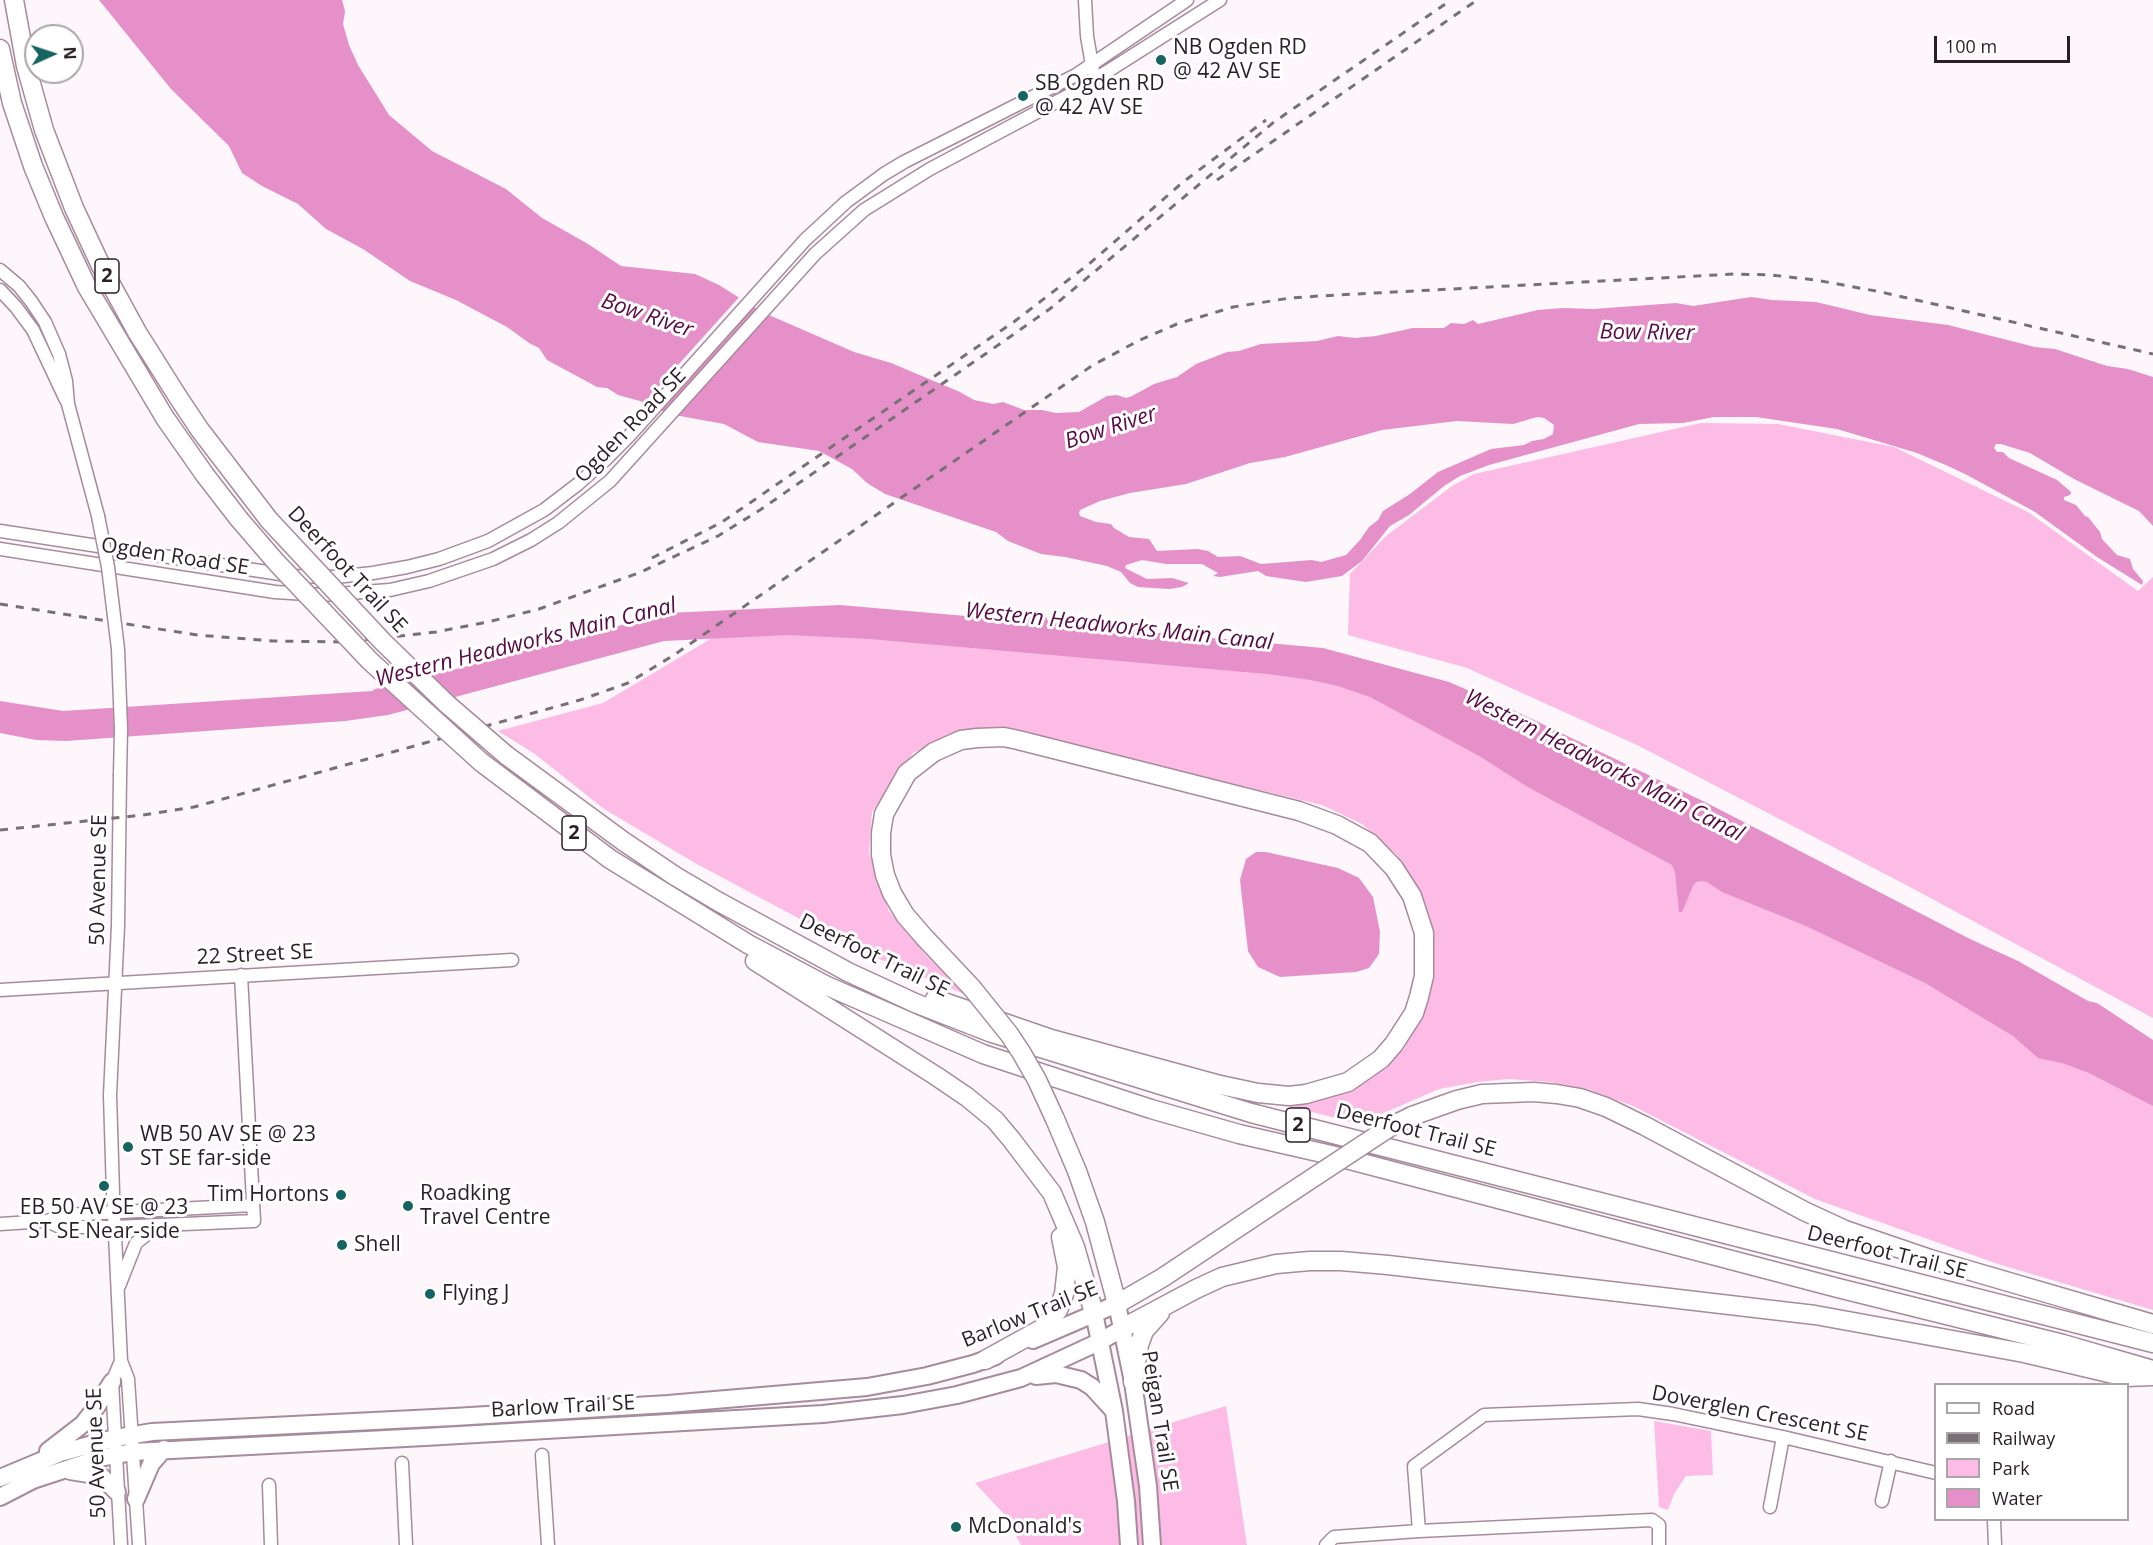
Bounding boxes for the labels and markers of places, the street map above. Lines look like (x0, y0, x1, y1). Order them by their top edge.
place label: NB Ogden RD @ 42 AV SE (1173, 35, 1307, 85)
marker: NB Ogden RD @ 42 AV SE (1154, 53, 1168, 67)
place label: SB Ogden RD @ 42 AV SE (1035, 71, 1164, 121)
marker: SB Ogden RD @ 42 AV SE (1016, 89, 1030, 103)
place label: WB 50 AV SE @ 23 ST SE far-side (140, 1122, 316, 1172)
marker: WB 50 AV SE @ 23 ST SE far-side (121, 1140, 135, 1154)
marker: EB 50 AV SE @ 23 ST SE Near-side (97, 1179, 111, 1193)
place label: Roadking Travel Centre (420, 1181, 551, 1231)
place label: Tim Hortons (208, 1182, 329, 1208)
marker: Tim Hortons (334, 1188, 348, 1202)
place label: EB 50 AV SE @ 23 ST SE Near-side (20, 1195, 188, 1245)
marker: Roadking Travel Centre (401, 1199, 415, 1213)
place label: Shell (354, 1232, 401, 1258)
marker: Shell (335, 1238, 349, 1252)
place label: Flying J (442, 1281, 509, 1307)
marker: Flying J (423, 1287, 437, 1301)
place label: McDonald's (968, 1514, 1082, 1540)
marker: McDonald's (949, 1520, 963, 1534)

